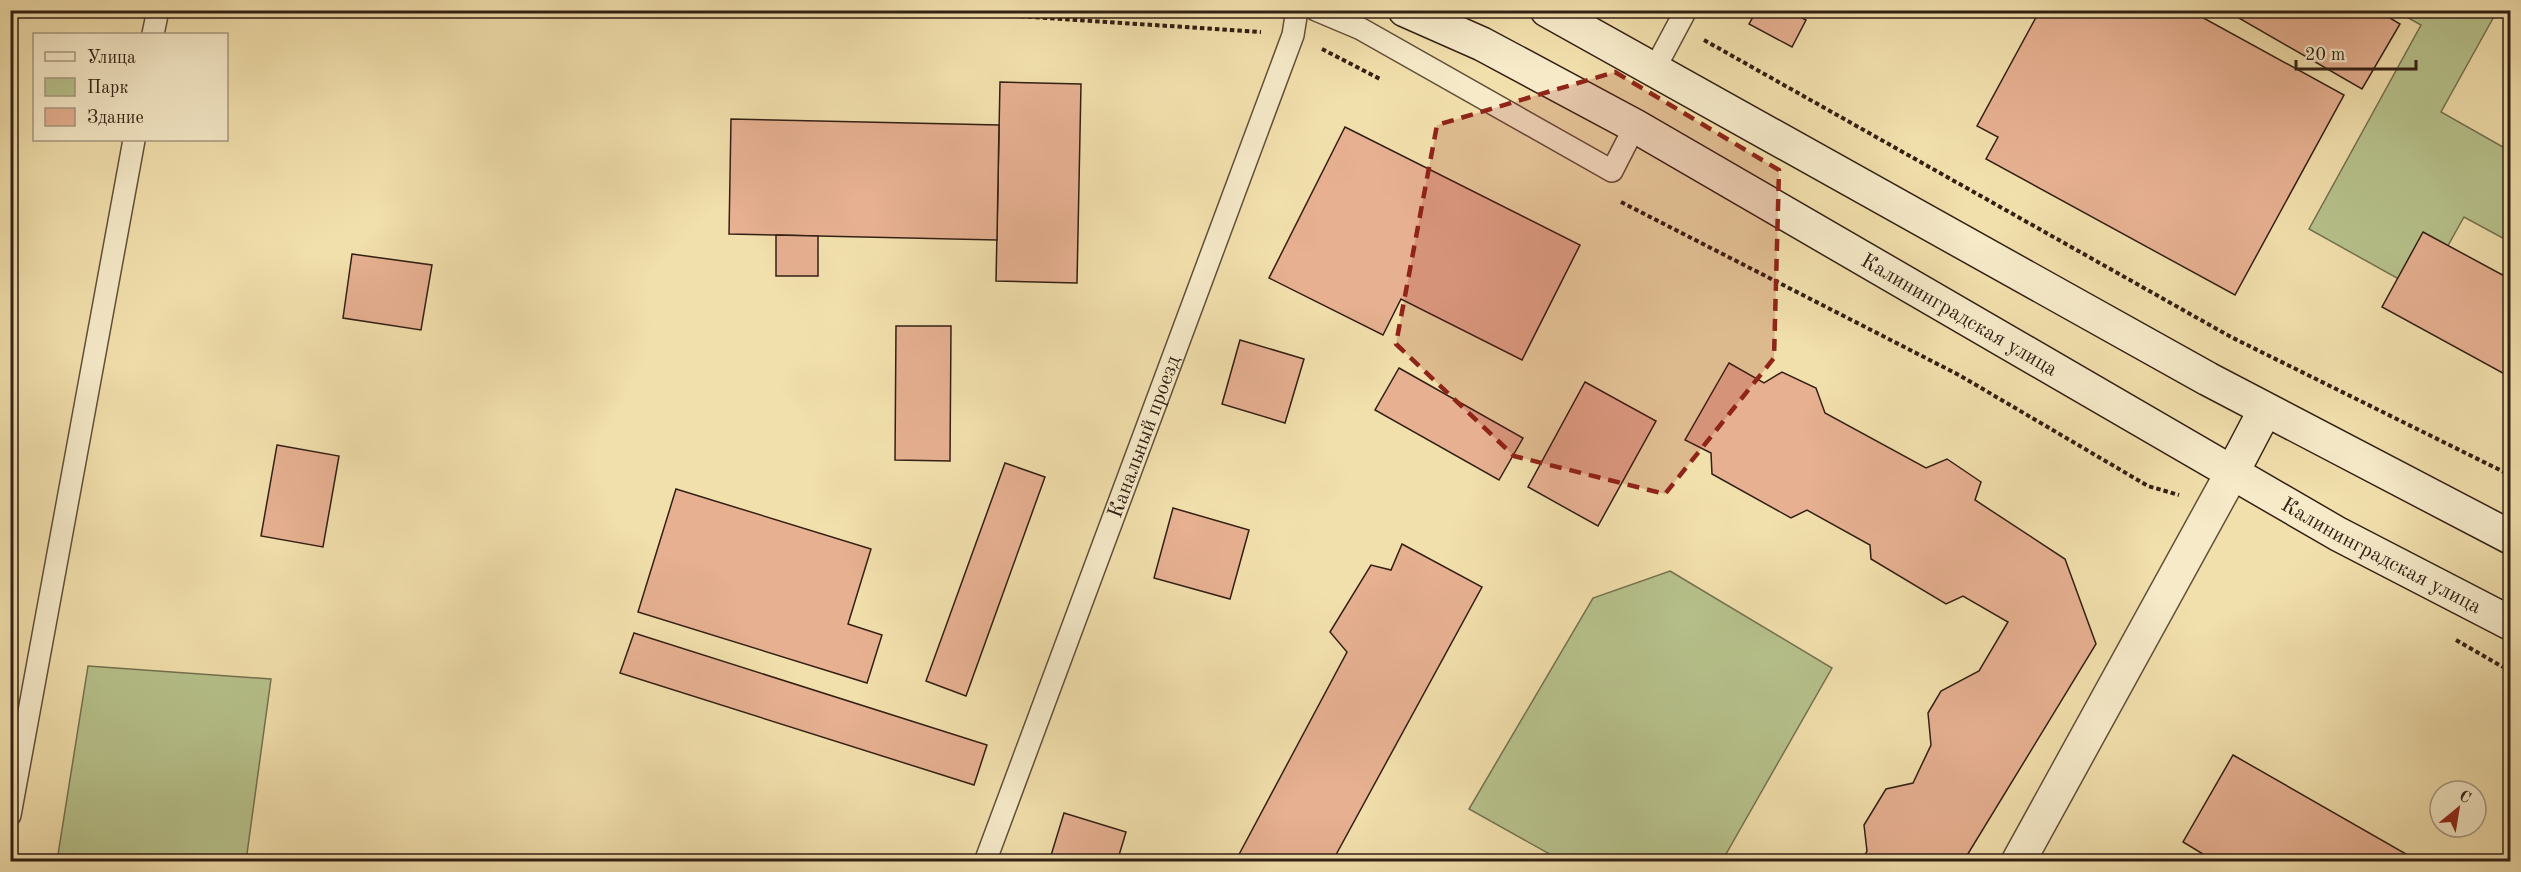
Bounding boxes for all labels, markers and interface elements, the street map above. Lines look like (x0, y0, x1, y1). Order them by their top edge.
legend (33, 33, 228, 141)
scale bar (2296, 33, 2416, 71)
text: 20 m (2305, 46, 2345, 64)
text: Улица (87, 49, 136, 67)
text: Парк (87, 79, 128, 97)
text: Здание (87, 109, 144, 127)
street label: Калининградская улица (1857, 251, 2061, 381)
street label: Канальный проезд (1105, 352, 1185, 521)
street label: Калининградская улица (2277, 494, 2484, 618)
north arrow (2428, 779, 2488, 839)
text: С (2456, 788, 2473, 807)

